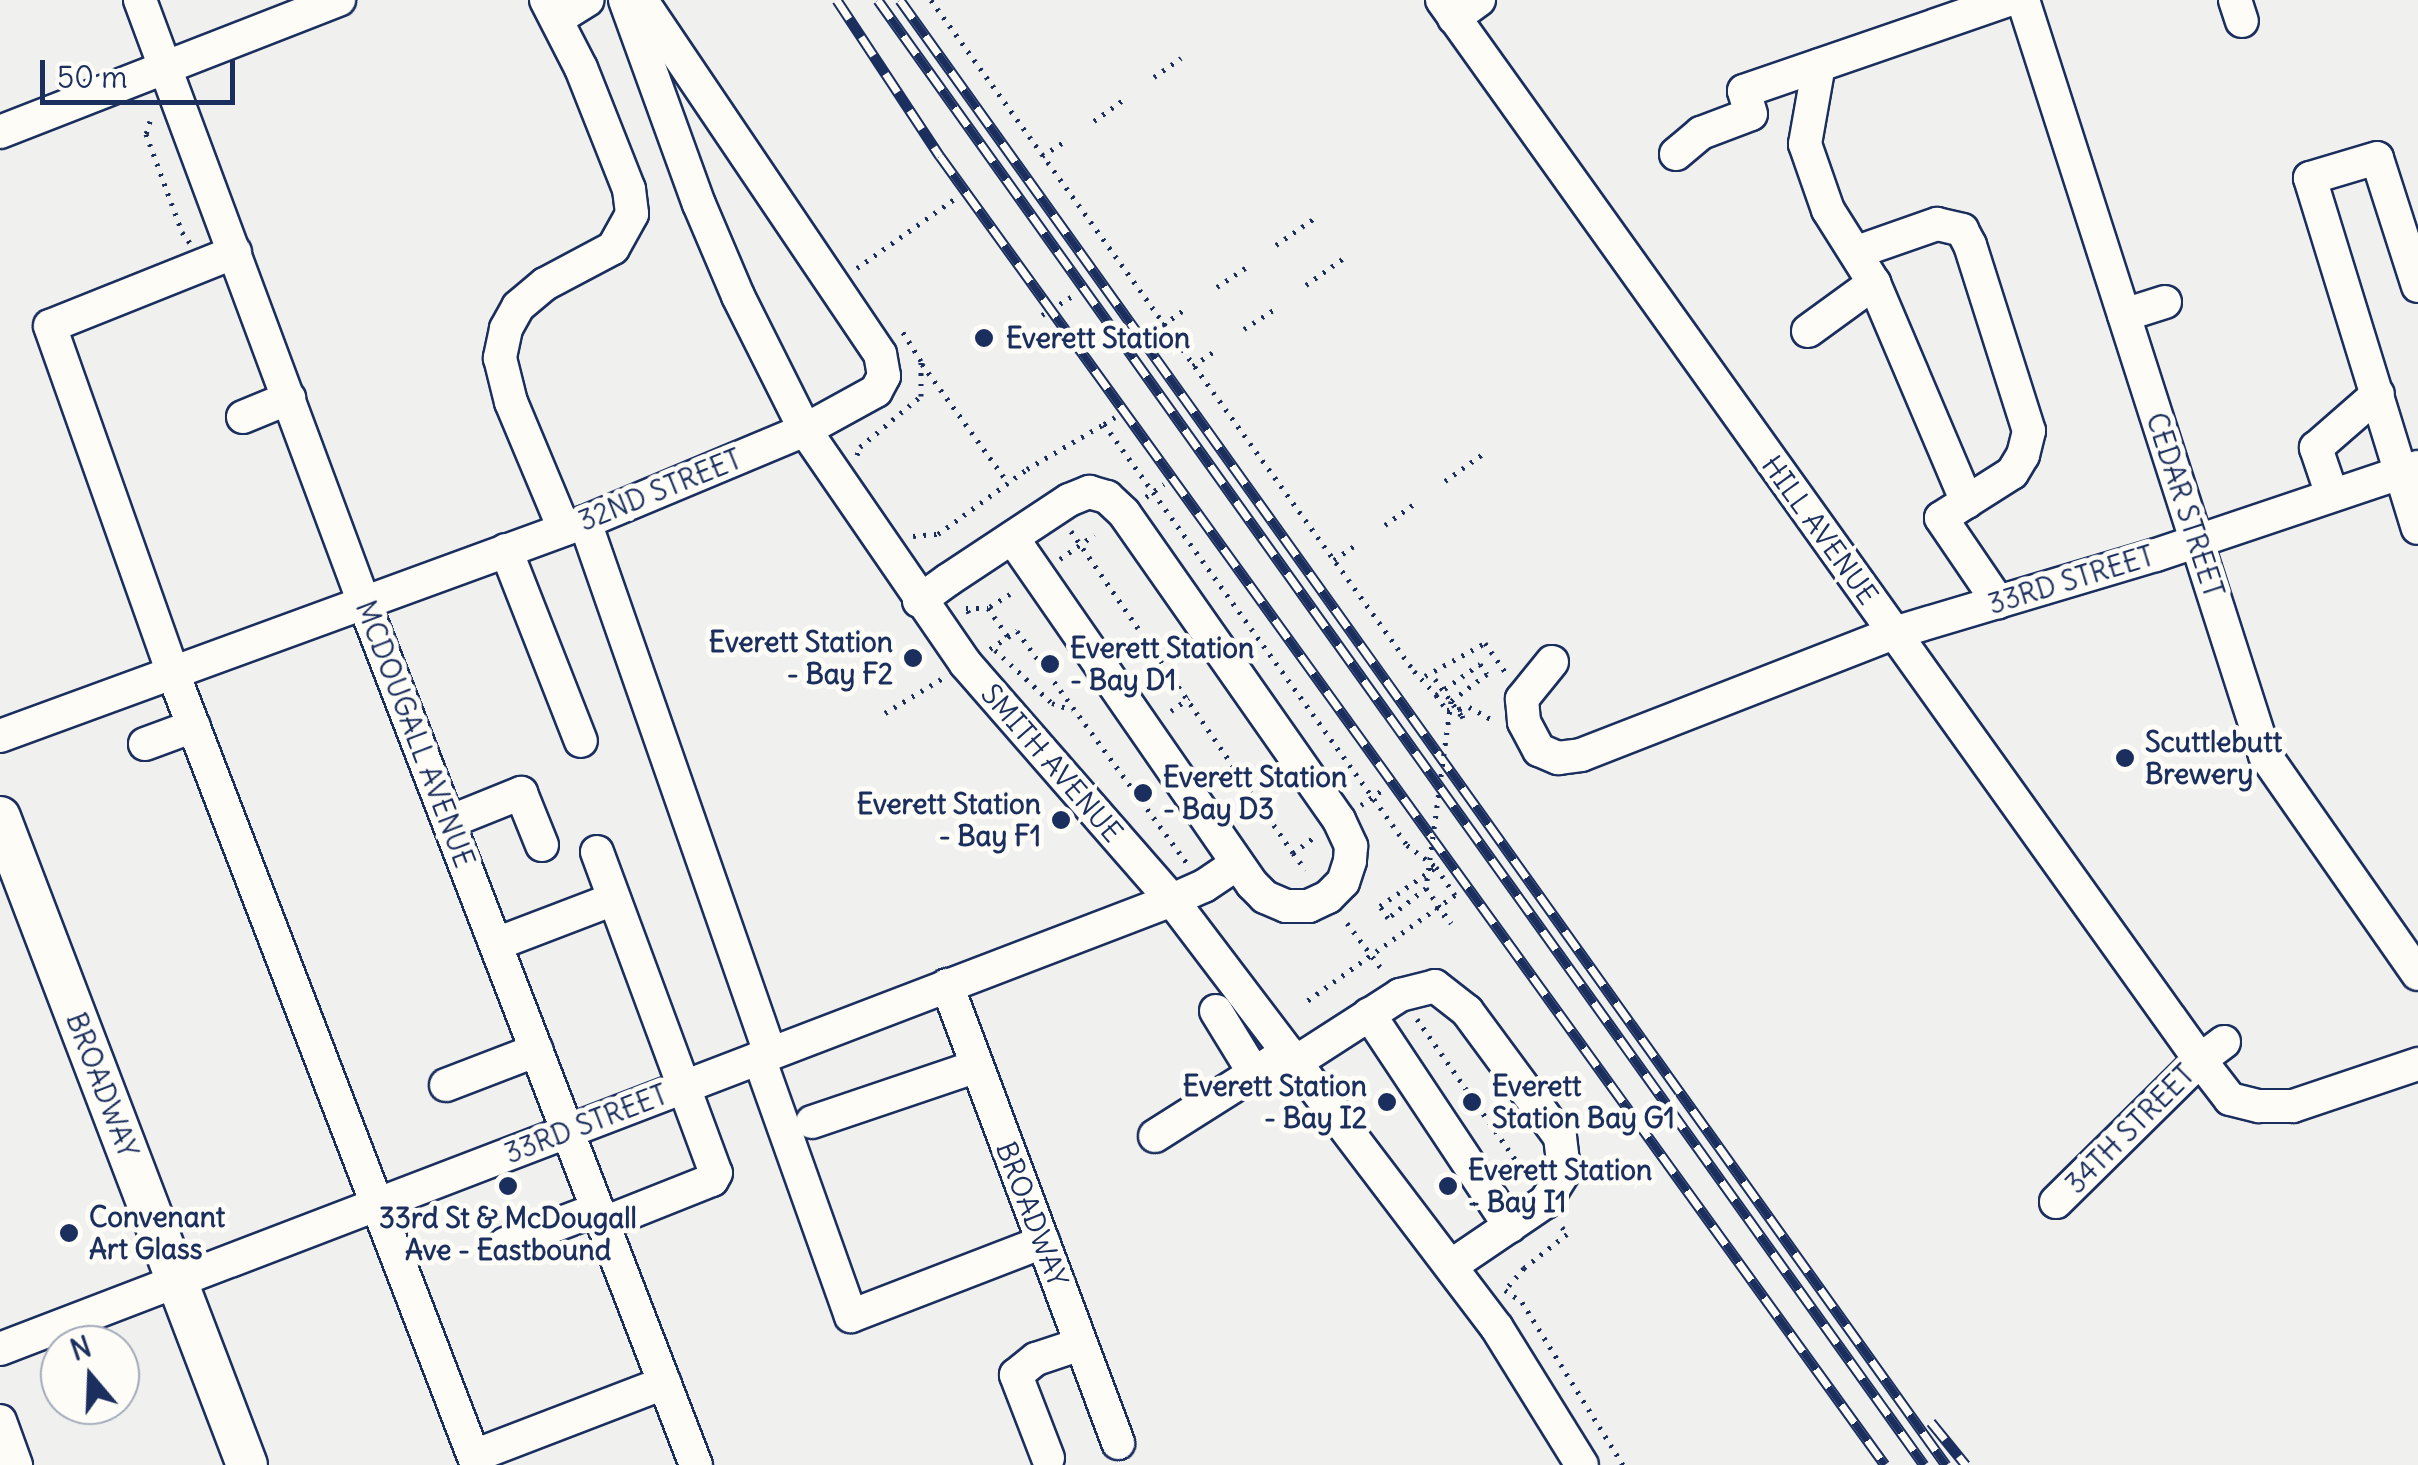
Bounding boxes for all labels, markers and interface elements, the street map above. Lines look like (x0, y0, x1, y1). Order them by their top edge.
scale bar (45, 40, 240, 102)
text: 50 m (57, 58, 127, 96)
place label: Everett Station (1006, 321, 1190, 355)
marker: Everett Station (971, 325, 997, 351)
street label: CEDAR STREET (2139, 408, 2231, 602)
street label: 32ND STREET (574, 442, 746, 538)
street label: HILL AVENUE (1755, 449, 1885, 611)
street label: 33RD STREET (1984, 539, 2158, 621)
street label: MCDOUGALL AVENUE (349, 596, 481, 872)
place label: Everett Station - Bay F2 (709, 625, 893, 691)
place label: Everett Station - Bay D1 (1070, 631, 1254, 697)
marker: Everett Station - Bay F2 (902, 647, 924, 669)
marker: Everett Station - Bay D1 (1039, 653, 1061, 675)
street label: SMITH AVENUE (974, 677, 1130, 849)
place label: Scuttlebutt Brewery (2145, 725, 2282, 791)
marker: Scuttlebutt Brewery (2114, 747, 2136, 769)
place label: Everett Station - Bay D3 (1163, 760, 1347, 826)
marker: Everett Station - Bay D3 (1132, 782, 1154, 804)
place label: Everett Station - Bay F1 (857, 787, 1041, 853)
marker: Everett Station - Bay F1 (1050, 809, 1072, 831)
street label: BROADWAY (59, 1008, 145, 1162)
street label: 34TH STREET (2059, 1058, 2201, 1200)
place label: Everett Station - Bay I2 (1183, 1069, 1367, 1135)
place label: Everett Station Bay G1 (1492, 1069, 1675, 1135)
street label: 33RD STREET (500, 1078, 672, 1170)
marker: Everett Station - Bay I2 (1376, 1091, 1398, 1113)
marker: Everett Station Bay G1 (1461, 1091, 1483, 1113)
street label: BROADWAY (989, 1137, 1075, 1291)
place label: Everett Station - Bay I1 (1468, 1153, 1652, 1219)
marker: 33rd St & McDougall Ave - Eastbound (497, 1175, 519, 1197)
marker: Everett Station - Bay I1 (1437, 1175, 1459, 1197)
place label: Convenant Art Glass (89, 1200, 225, 1266)
place label: 33rd St & McDougall Ave - Eastbound (379, 1201, 637, 1267)
marker: Convenant Art Glass (58, 1222, 80, 1244)
north arrow (40, 1325, 140, 1425)
text: N (66, 1328, 96, 1369)

